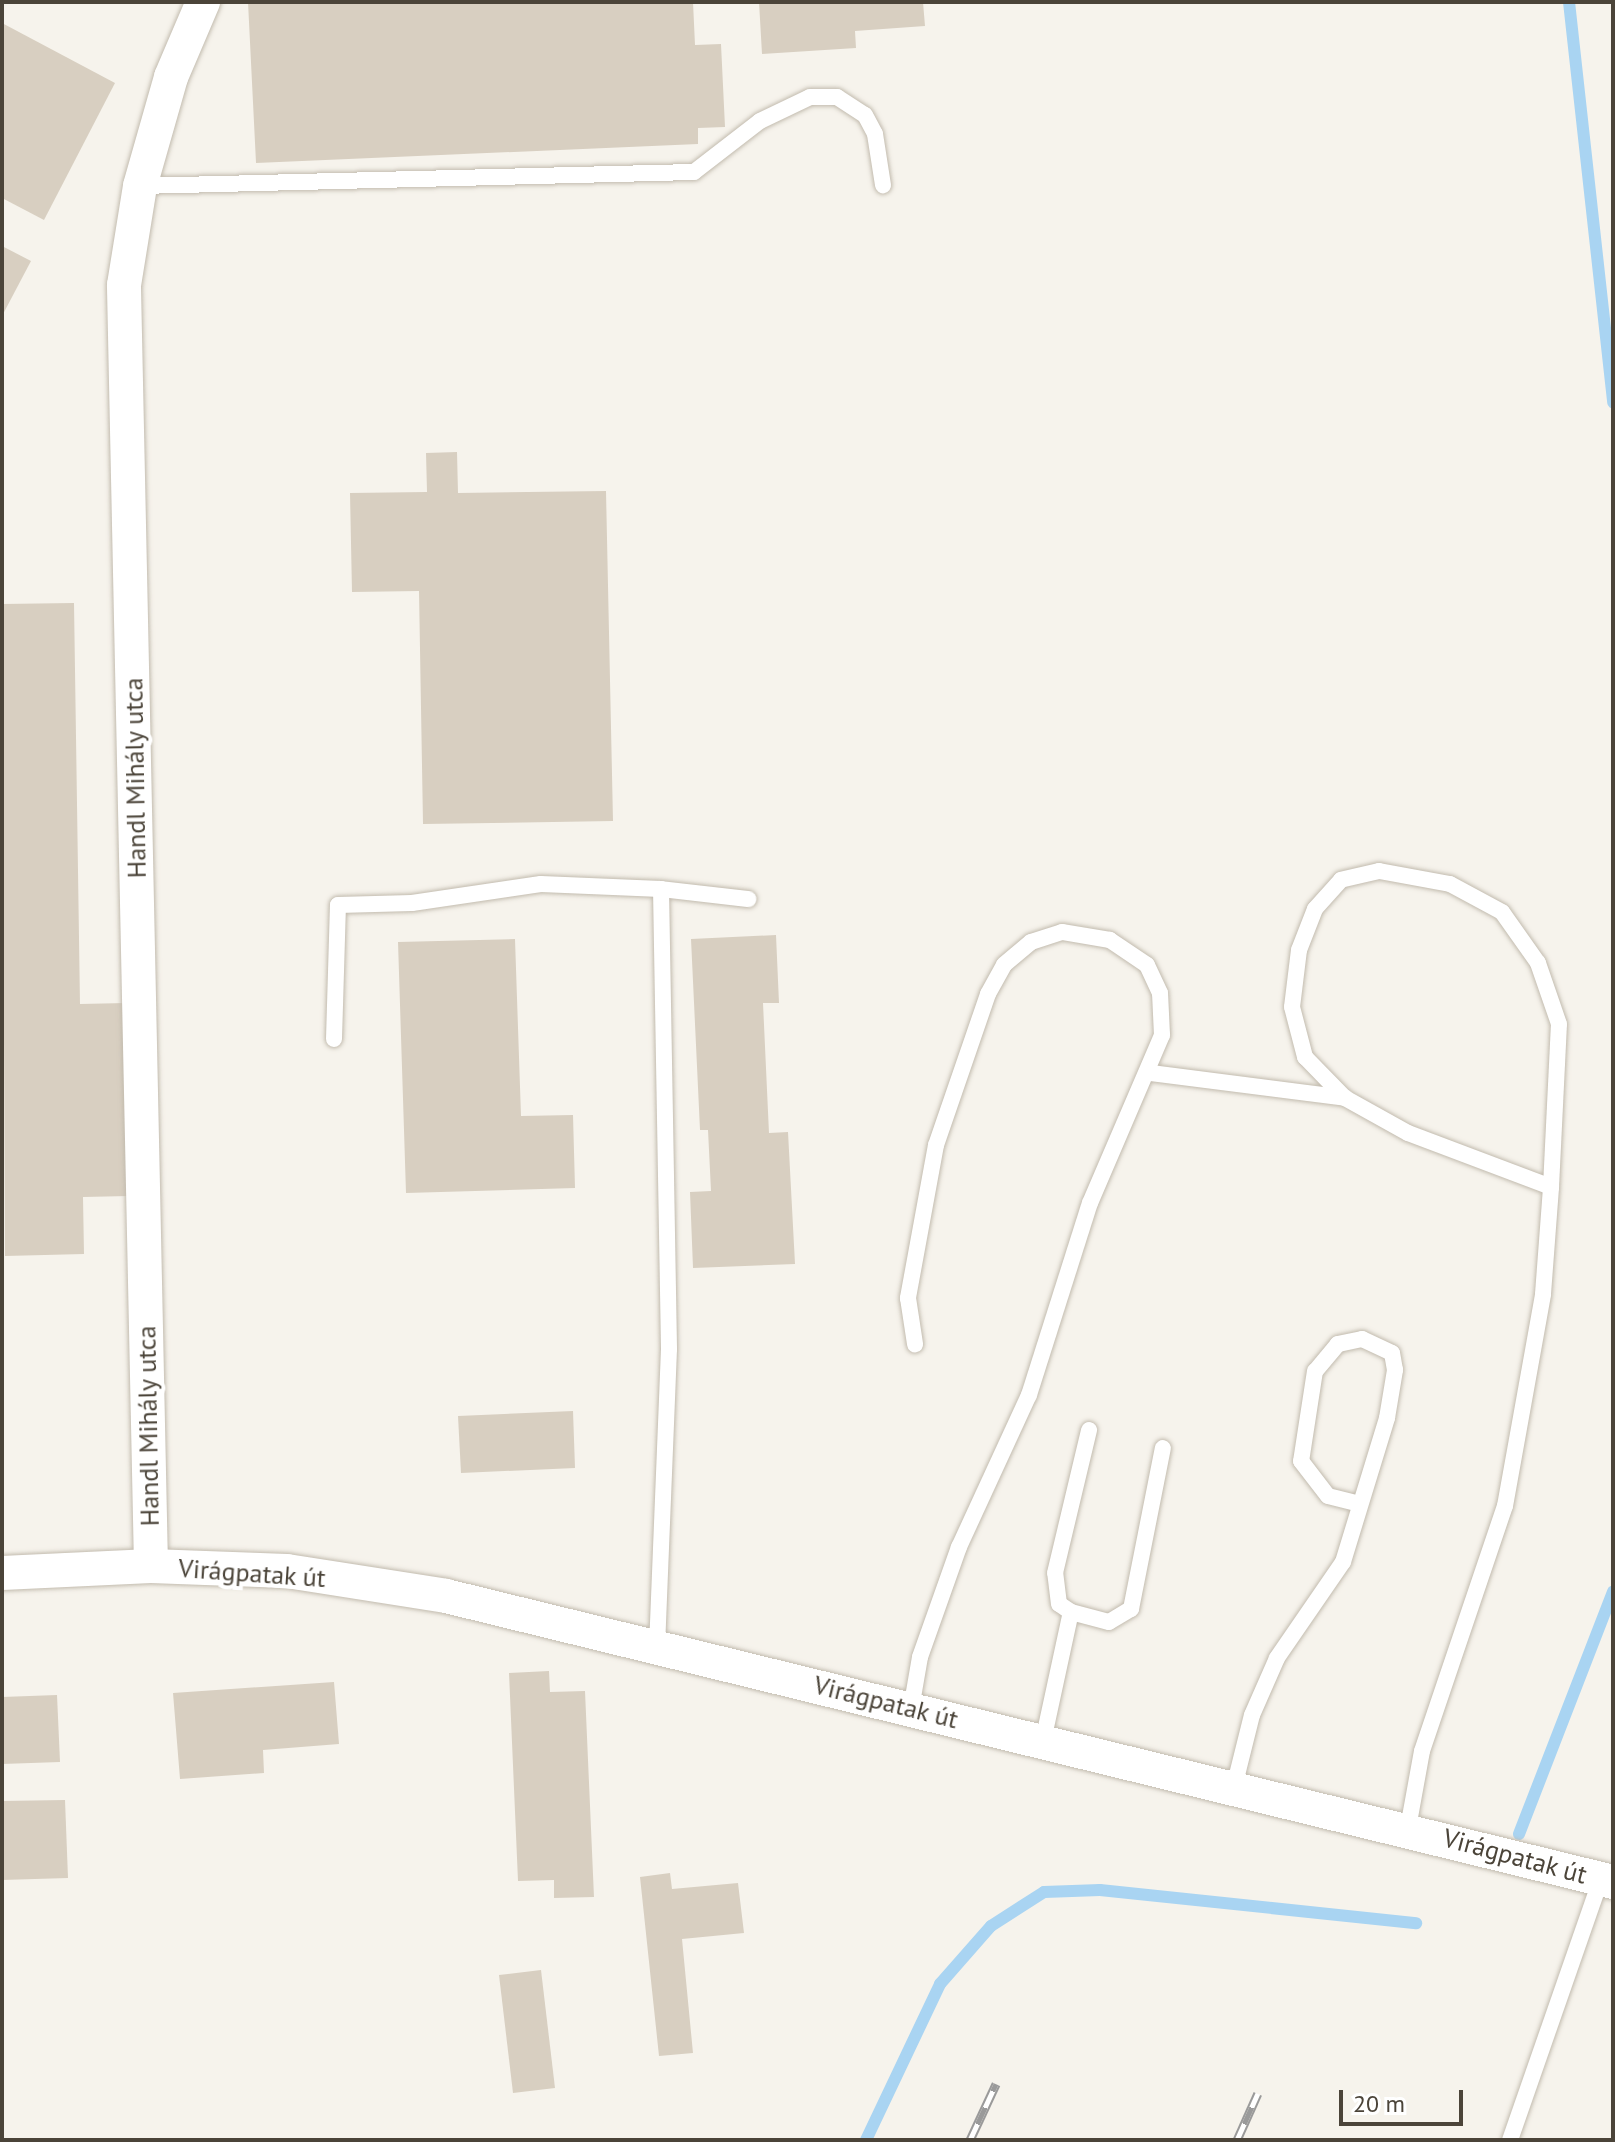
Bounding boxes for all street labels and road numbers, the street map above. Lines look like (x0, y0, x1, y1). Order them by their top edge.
street label: Handl Mihály utca (118, 677, 152, 879)
street label: Handl Mihály utca (131, 1325, 165, 1527)
street label: Virágpatak út (177, 1552, 327, 1594)
street label: Virágpatak út (810, 1669, 962, 1735)
street label: Virágpatak út (1439, 1822, 1591, 1890)

